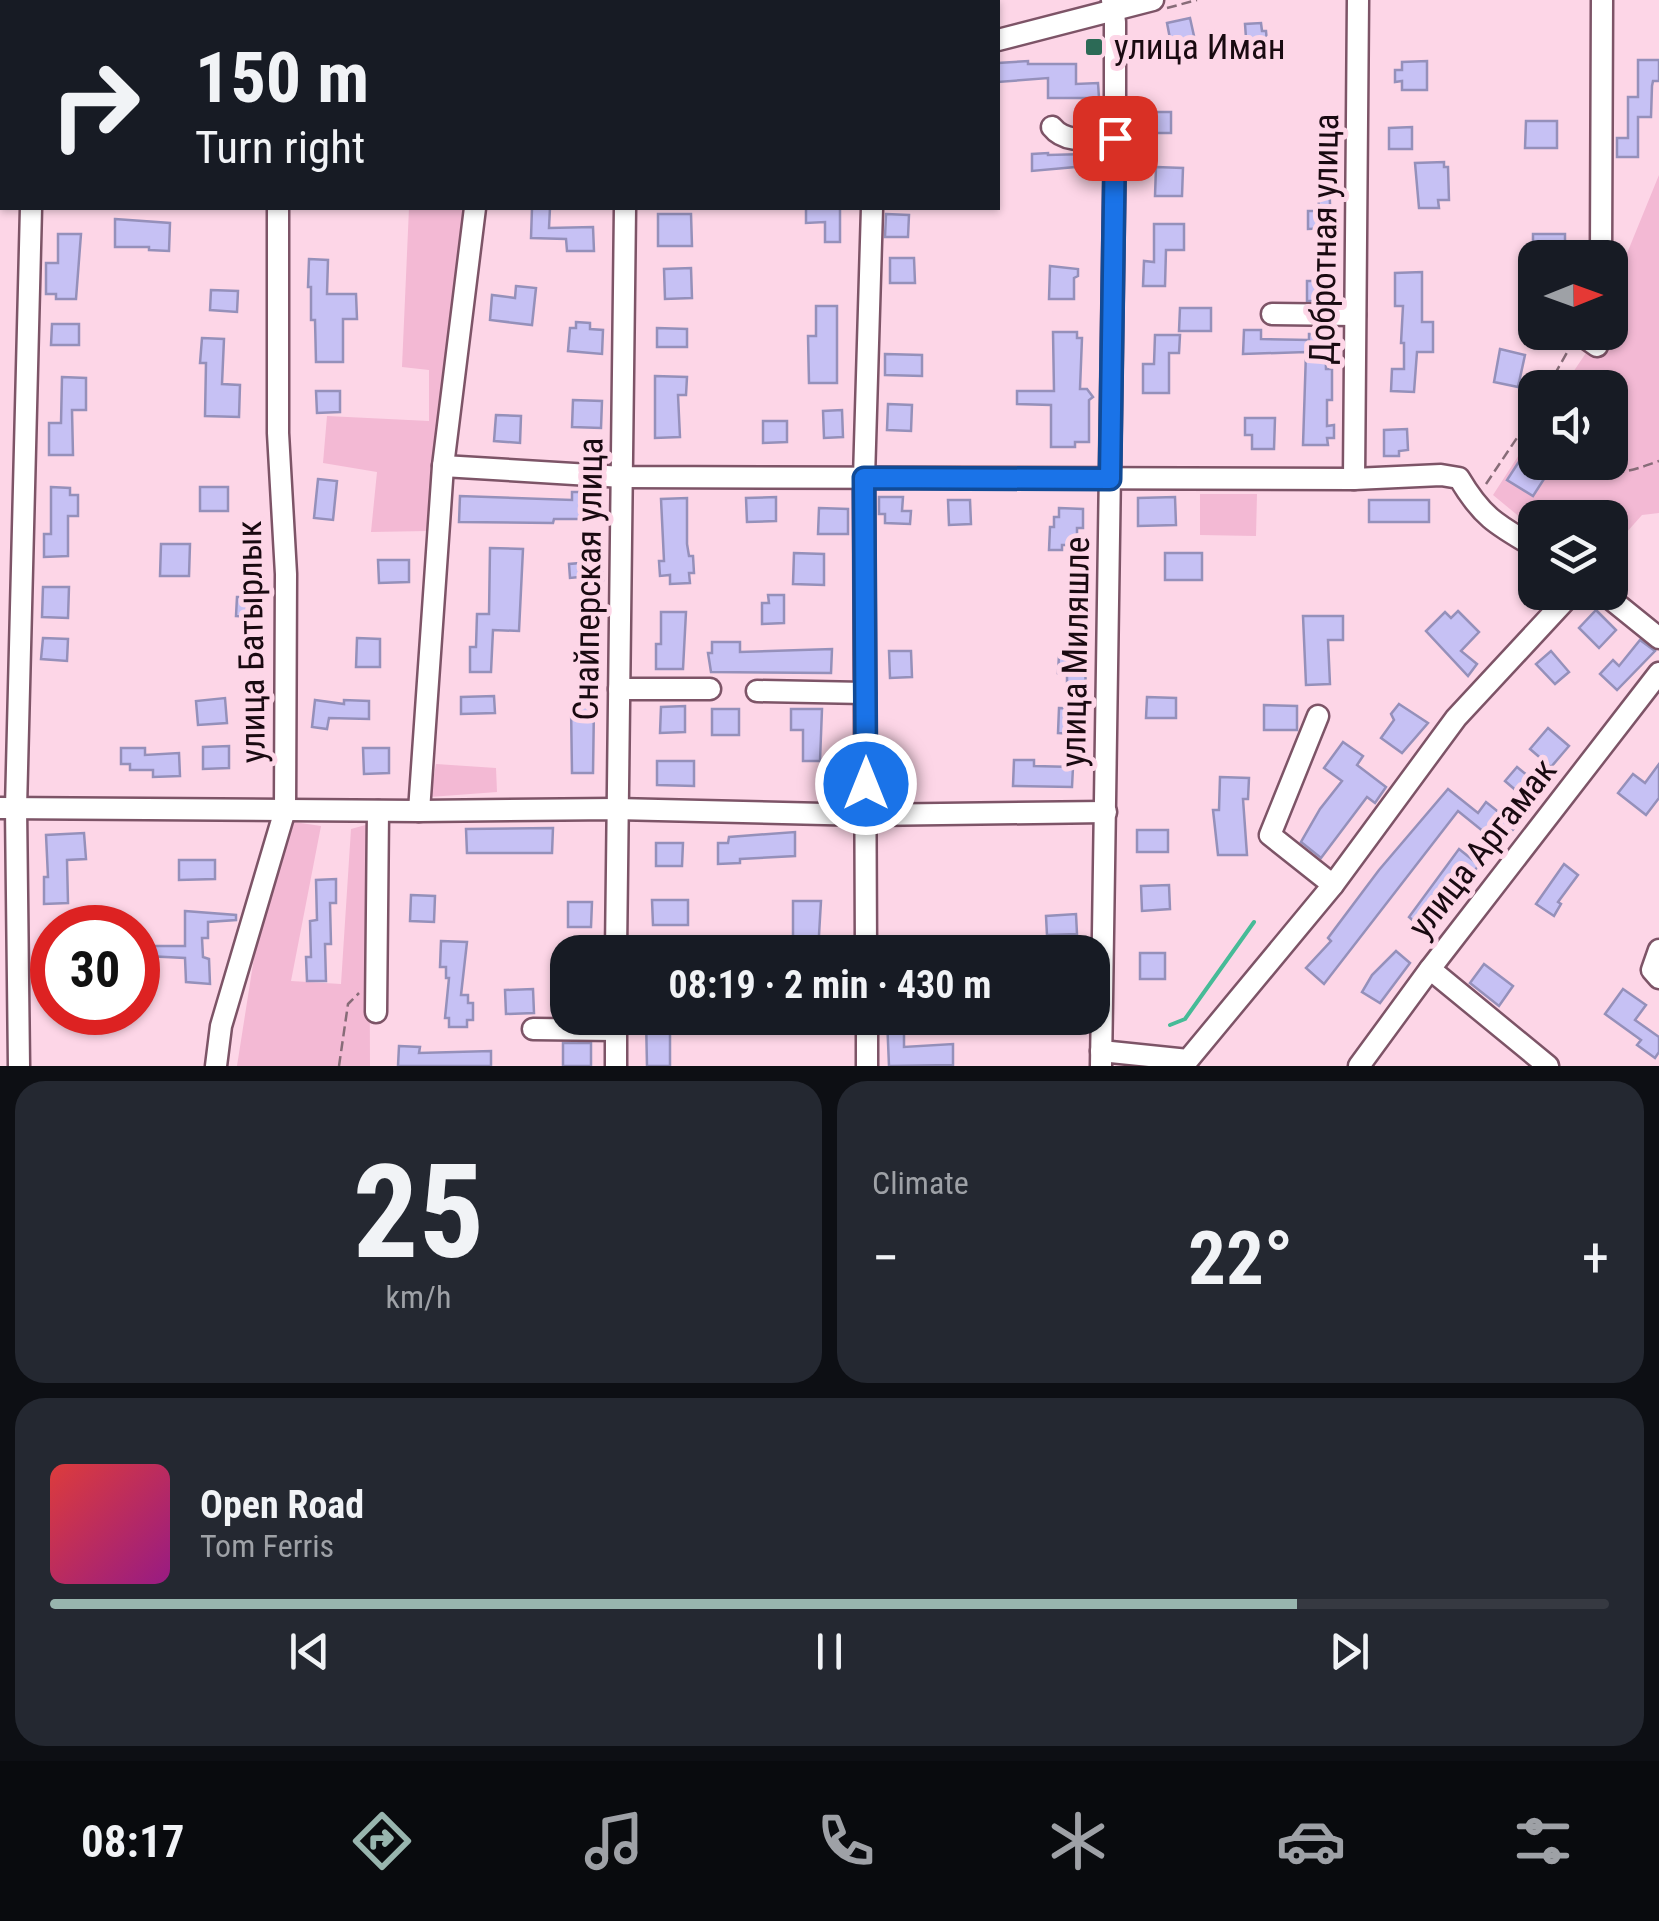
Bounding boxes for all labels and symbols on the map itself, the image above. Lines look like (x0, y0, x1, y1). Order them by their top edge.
place label: улица Иман (1114, 27, 1286, 68)
marker: улица Иман (1083, 36, 1105, 58)
pin (1073, 96, 1158, 181)
street label: Добротная улица (1302, 113, 1347, 365)
north arrow (1518, 240, 1628, 350)
street label: Снайперская улица (566, 437, 611, 721)
street label: улица Батырлык (229, 520, 274, 764)
street label: улица Миляшле (1053, 536, 1098, 768)
position arrow (814, 732, 918, 836)
street label: улица Аргамак (1400, 750, 1565, 946)
speed limit sign: 30 (30, 905, 160, 1035)

